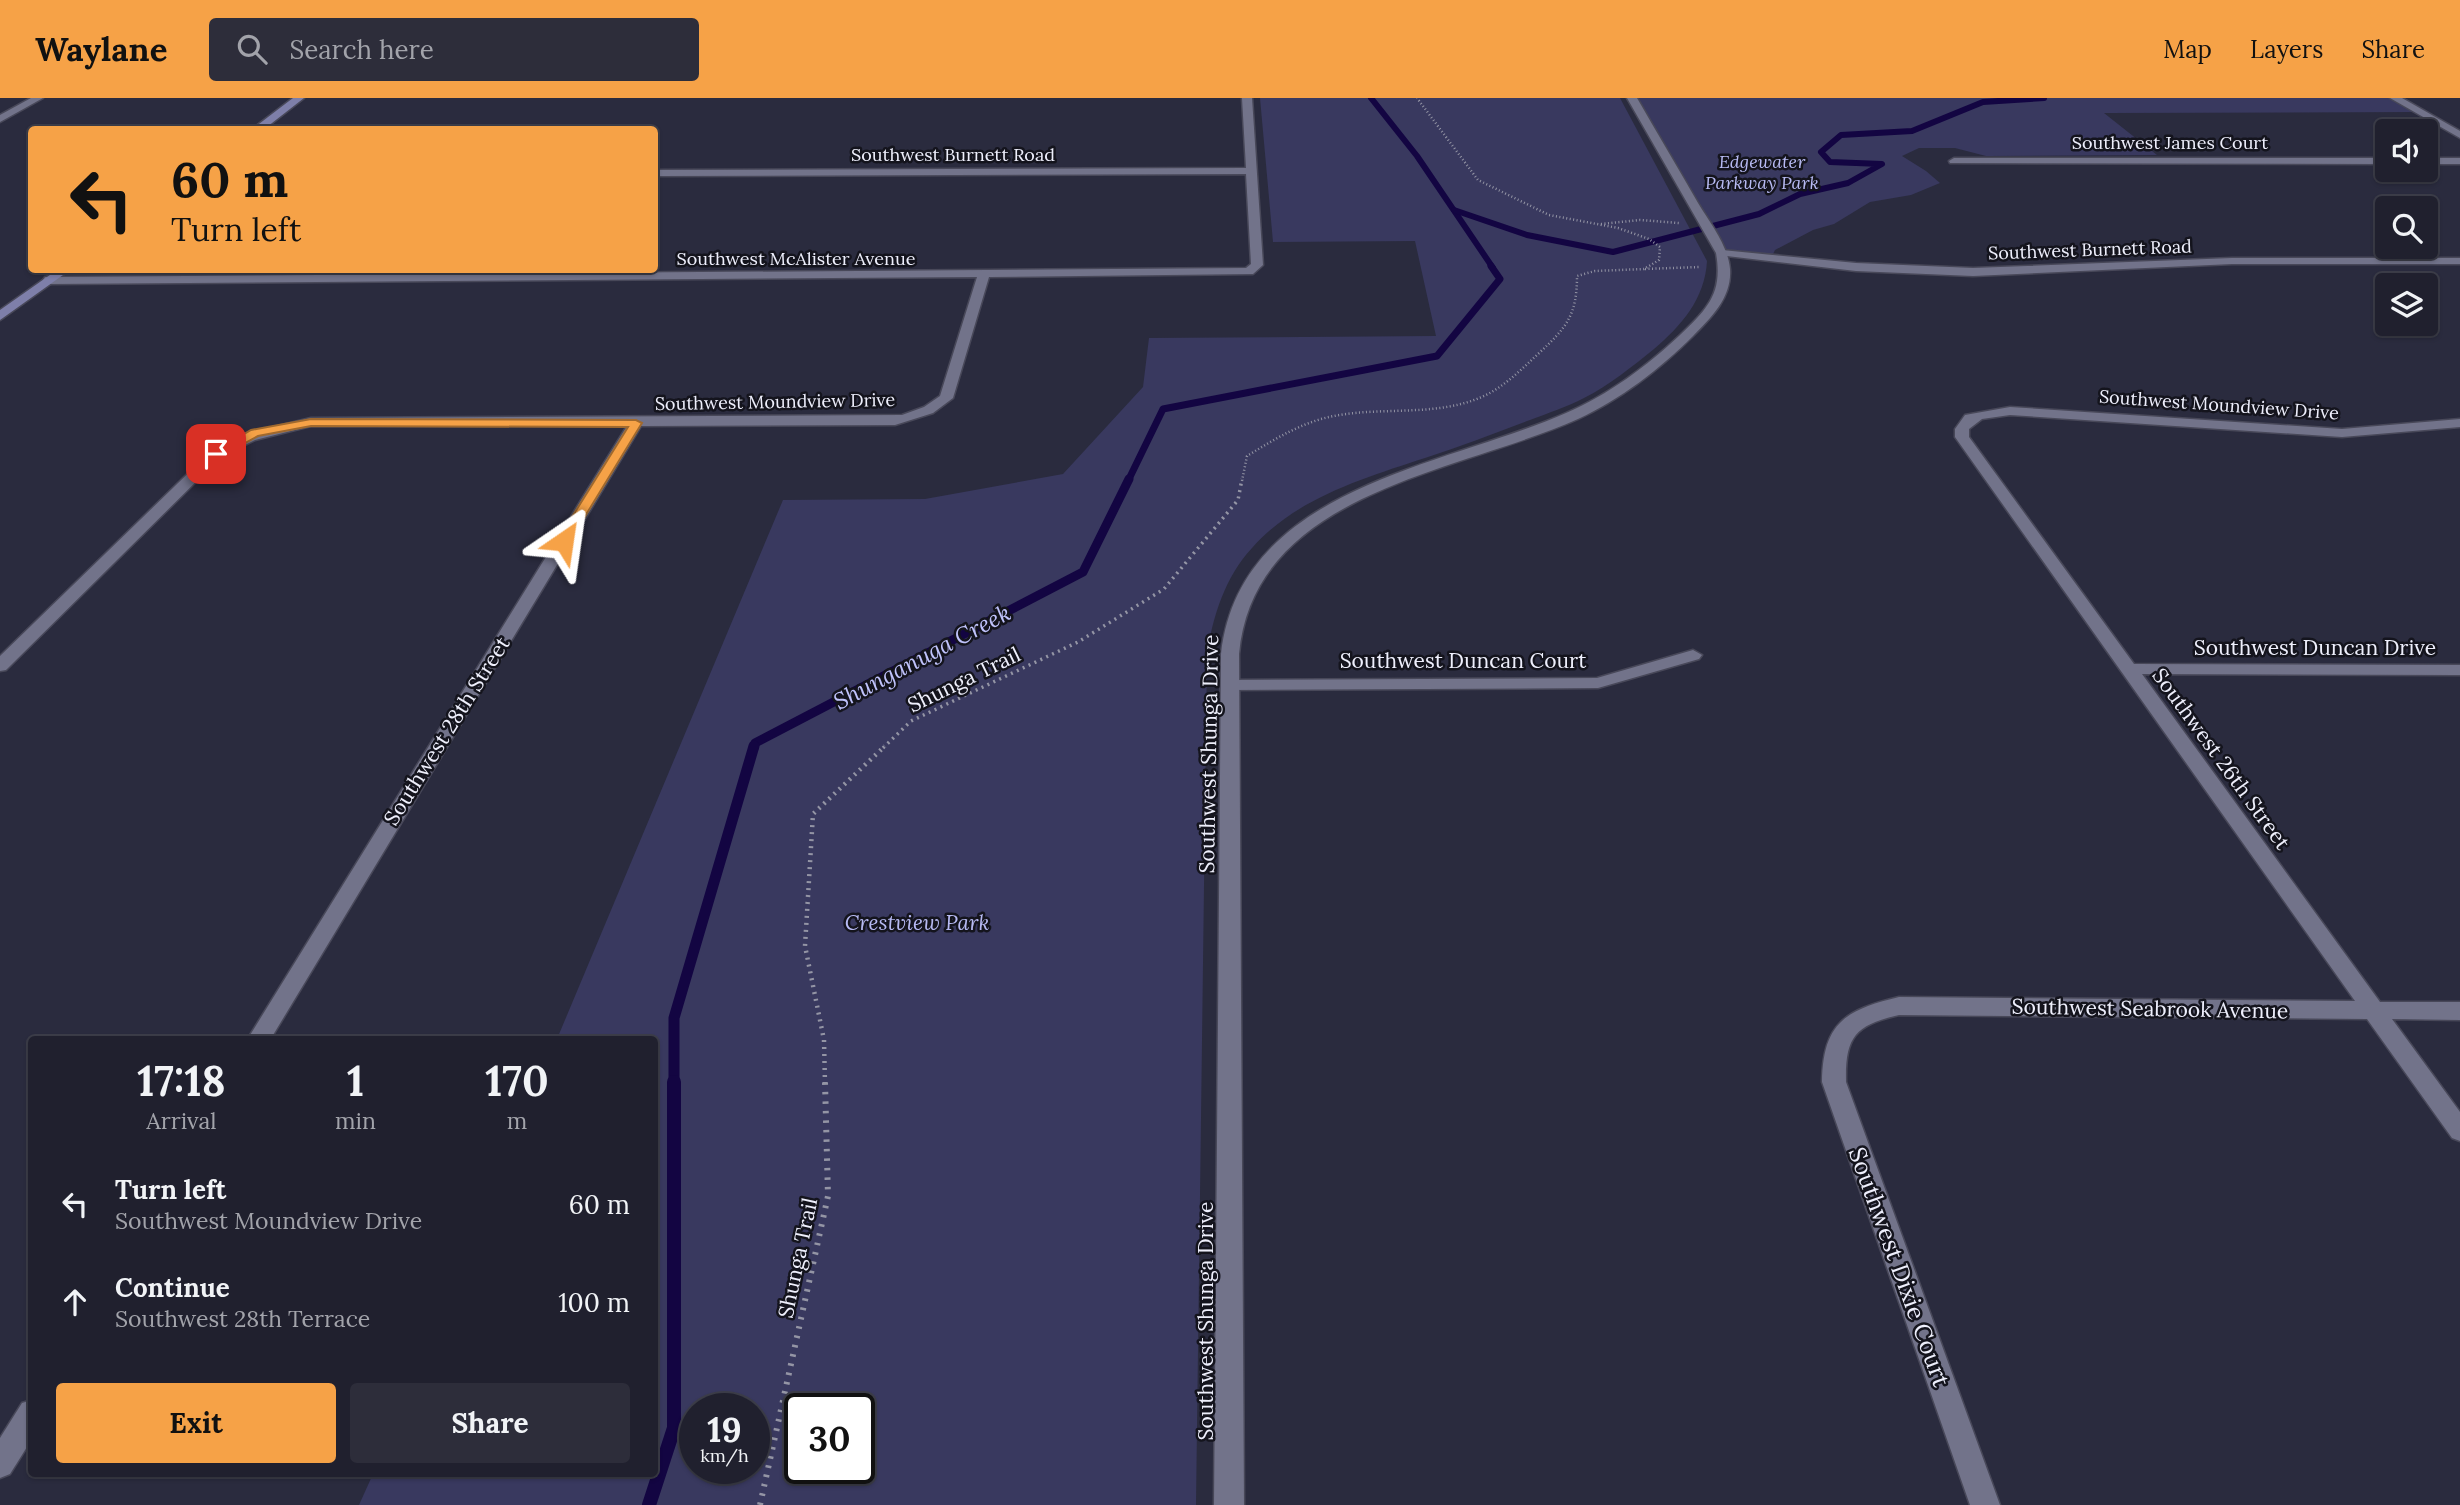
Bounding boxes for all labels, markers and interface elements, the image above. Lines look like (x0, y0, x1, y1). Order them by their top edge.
search box (209, 18, 699, 81)
text: Waylane (35, 28, 167, 70)
icon: search (233, 30, 271, 68)
text: Search here (289, 33, 434, 66)
text: Map (2163, 34, 2212, 65)
text: Layers (2250, 34, 2323, 65)
text: Share (2361, 34, 2425, 65)
map controls (2375, 119, 2438, 336)
button: sound (2375, 119, 2438, 182)
street label: Southwest James Court (2072, 131, 2268, 154)
street label: Southwest Burnett Road (851, 143, 1055, 166)
text: 60 m (171, 148, 288, 210)
park label: Edgewater Parkway Park (1705, 150, 1819, 194)
icon: left (56, 154, 147, 245)
button: search (2375, 196, 2438, 259)
text: Turn left (171, 209, 301, 250)
street label: Southwest Burnett Road (1988, 234, 2193, 265)
street label: Southwest McAlister Avenue (676, 247, 916, 270)
button: layers (2375, 273, 2438, 336)
street label: Southwest Moundview Drive (2098, 385, 2340, 424)
street label: Southwest Moundview Drive (655, 388, 896, 415)
pin (186, 424, 246, 484)
icon: arrive (197, 435, 235, 473)
position arrow (527, 504, 601, 578)
water label: Shunganuga Creek (828, 598, 1015, 716)
street label: Southwest 28th Street (377, 631, 516, 830)
street label: Southwest Shunga Drive (1193, 634, 1224, 874)
street label: Southwest Duncan Drive (2194, 634, 2436, 661)
street label: Shunga Trail (903, 641, 1025, 718)
street label: Southwest Duncan Court (1340, 647, 1587, 674)
street label: Southwest 26th Street (2146, 663, 2297, 855)
park label: Crestview Park (845, 909, 989, 936)
street label: Southwest Seabrook Avenue (2012, 993, 2289, 1024)
text: 17:18 (137, 1054, 226, 1108)
text: 1 (347, 1054, 364, 1108)
text: 170 (485, 1054, 549, 1108)
text: Arrival (146, 1106, 217, 1135)
text: min (335, 1106, 376, 1135)
text: m (507, 1106, 527, 1135)
street label: Southwest Dixie Court (1842, 1143, 1957, 1391)
text: Turn left (115, 1173, 226, 1206)
icon: left (56, 1185, 94, 1223)
text: 60 m (569, 1188, 630, 1221)
street label: Shunga Trail (772, 1195, 823, 1320)
street label: Southwest Shunga Drive (1192, 1202, 1219, 1440)
text: Southwest Moundview Drive (115, 1206, 422, 1235)
text: Continue (115, 1271, 230, 1304)
icon: ahead (56, 1283, 94, 1321)
text: 100 m (558, 1286, 630, 1319)
text: Southwest 28th Terrace (115, 1304, 370, 1333)
button: Exit (56, 1383, 336, 1463)
button: Share (350, 1383, 630, 1463)
speed limit sign: 30 (784, 1393, 875, 1484)
text: 19 (707, 1407, 742, 1452)
text: km/h (700, 1444, 749, 1467)

